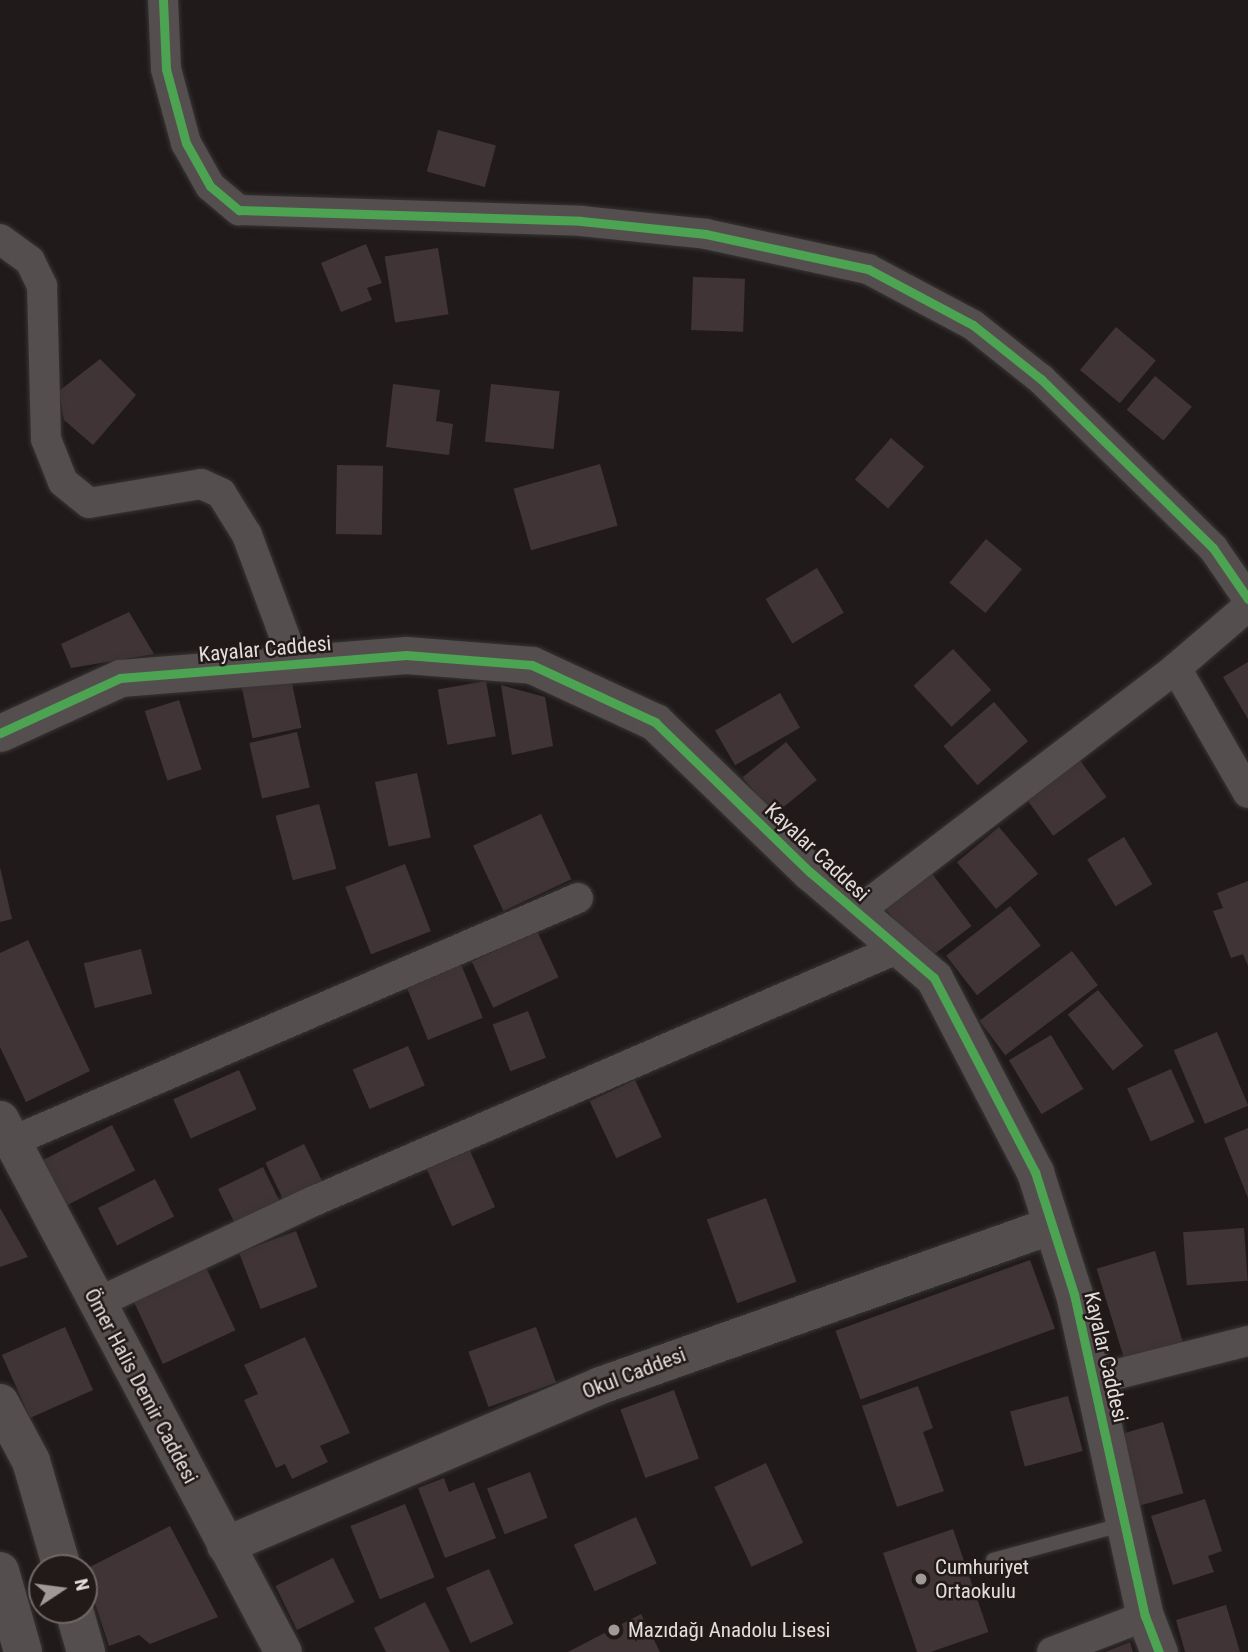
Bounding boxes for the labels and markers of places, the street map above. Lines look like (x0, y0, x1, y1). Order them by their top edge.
place label: Cumhuriyet Ortaokulu (935, 1554, 1029, 1604)
marker: Cumhuriyet Ortaokulu (913, 1571, 929, 1587)
place label: Mazıdağı Anadolu Lisesi (628, 1617, 830, 1643)
marker: Mazıdağı Anadolu Lisesi (606, 1622, 622, 1638)

